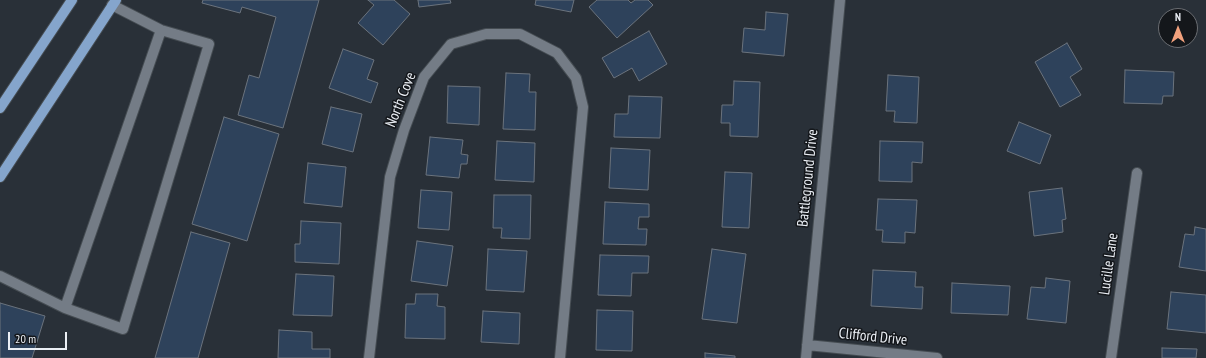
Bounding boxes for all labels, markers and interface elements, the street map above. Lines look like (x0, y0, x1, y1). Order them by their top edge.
north arrow (1158, 8, 1198, 48)
text: N (1175, 10, 1181, 24)
street label: North Cove (382, 70, 420, 130)
street label: Battleground Drive (794, 128, 822, 228)
street label: Lucille Lane (1096, 232, 1122, 296)
scale bar (10, 324, 69, 350)
street label: Clifford Drive (838, 324, 908, 350)
text: 20 m (15, 331, 36, 346)

